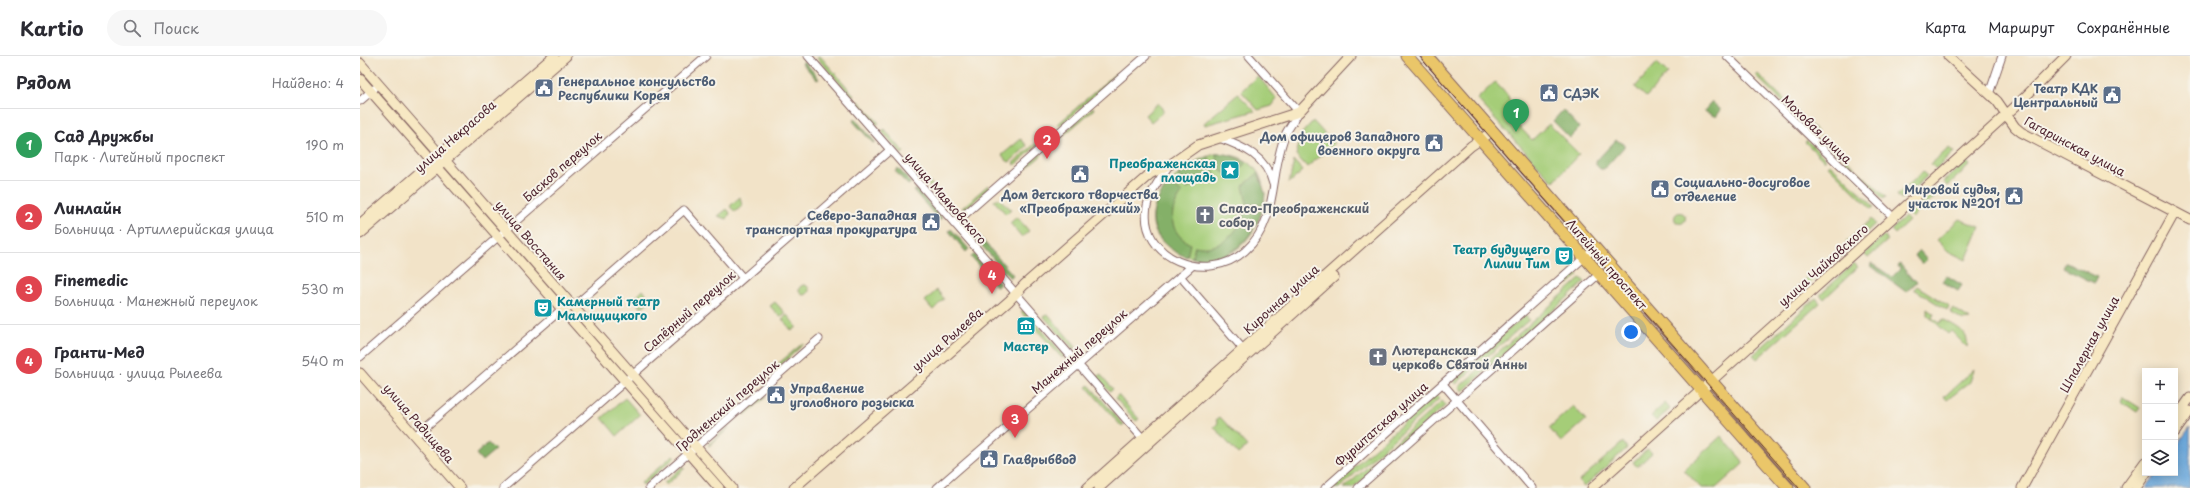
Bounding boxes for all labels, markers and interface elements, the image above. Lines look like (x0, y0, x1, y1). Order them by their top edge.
search box (107, 10, 387, 46)
text: Kartio (20, 14, 83, 42)
text: Поиск (153, 16, 199, 39)
icon: search (121, 17, 143, 39)
text: Карта (1925, 17, 1966, 38)
text: Маршрут (1988, 17, 2054, 38)
text: Сохранённые (2076, 17, 2170, 38)
text: Рядом (16, 69, 71, 95)
place label: Генеральное консульство Республики Корея (558, 72, 716, 104)
text: Найдено: 4 (272, 73, 344, 92)
public building icon: Генеральное консульство Республики Корея (533, 77, 555, 99)
place label: Театр КДК Центральный (2013, 79, 2098, 111)
public building icon: СДЭК (1538, 82, 1560, 104)
place label: СДЭК (1563, 84, 1599, 102)
public building icon: Театр КДК Центральный (2101, 84, 2123, 106)
street label: Моховая улица (1778, 91, 1857, 168)
street label: улица Некрасова (410, 95, 500, 176)
pin: 1 (1503, 99, 1529, 132)
street label: Гагаринская улица (2021, 112, 2129, 180)
text: Сад Дружбы (54, 124, 154, 147)
street label: Басков переулок (519, 126, 606, 205)
pin: 2 (1034, 126, 1060, 159)
place label: Дом офицеров Западного военного округа (1259, 127, 1420, 159)
public building icon: Дом офицеров Западного военного округа (1423, 132, 1445, 154)
text: 1 (26, 135, 32, 154)
text: 190 m (305, 135, 344, 154)
text: Парк · Литейный проспект (54, 147, 225, 166)
street label: улица Маяковского (901, 148, 991, 248)
place label: Преображенская площадь (1109, 154, 1216, 186)
place icon: Преображенская площадь (1219, 159, 1241, 181)
public building icon: Дом детского творчества «Преображенский» (1069, 163, 1091, 185)
place label: Социально-досуговое отделение (1674, 173, 1810, 205)
public building icon: Социально-досуговое отделение (1649, 178, 1671, 200)
place label: Мировой судья, участок №201 (1904, 180, 2000, 212)
place label: Дом детского творчества «Преображенский» (1000, 185, 1159, 217)
public building icon: Мировой судья, участок №201 (2003, 185, 2025, 207)
text: Линлайн (54, 196, 122, 219)
street label: улица Восстания (491, 196, 571, 284)
place label: Спасо-Преображенский собор (1219, 199, 1369, 231)
church icon: Спасо-Преображенский собор (1194, 204, 1216, 226)
place label: Северо-Западная транспортная прокуратура (746, 206, 917, 238)
text: 2 (24, 207, 34, 226)
text: 510 m (305, 207, 344, 226)
public building icon: Северо-Западная транспортная прокуратура (920, 211, 942, 233)
street label: Литейный проспект (1562, 214, 1652, 314)
text: Больница · Артиллерийская улица (54, 219, 274, 238)
street label: улица Чайковского (1774, 220, 1872, 310)
place label: Театр будущего Лилии Тим (1453, 240, 1550, 272)
theatre icon: Театр будущего Лилии Тим (1553, 245, 1575, 267)
street label: Кирочная улица (1239, 260, 1323, 338)
pin: 4 (979, 261, 1005, 294)
street label: Сапёрный переулок (639, 265, 740, 356)
text: Finemedic (54, 268, 128, 291)
text: 3 (25, 279, 33, 298)
text: 530 m (301, 279, 344, 298)
text: Больница · Манежный переулок (54, 291, 258, 310)
place label: Камерный театр Малыщицкого (557, 292, 660, 324)
street label: Шпалерная улица (2055, 292, 2123, 396)
theatre icon: Камерный театр Малыщицкого (532, 297, 554, 319)
street label: улица Рылеева (908, 303, 987, 375)
street label: Манежный переулок (1027, 304, 1131, 398)
museum icon: Мастер (1015, 315, 1037, 337)
your location (1621, 322, 1641, 342)
place label: Мастер (1003, 337, 1049, 355)
text: Гранти-Мед (54, 340, 145, 363)
place label: Лютеранская церковь Святой Анны (1392, 341, 1527, 373)
church icon: Лютеранская церковь Святой Анны (1367, 346, 1389, 368)
text: 4 (25, 351, 33, 370)
text: 540 m (301, 351, 344, 370)
street label: Гродненский переулок (671, 354, 783, 455)
text: Больница · улица Рылеева (54, 363, 222, 382)
map controls (2142, 368, 2178, 476)
button: + (2142, 368, 2178, 404)
street label: Фурштатская улица (1331, 377, 1432, 471)
street label: улица Радищева (379, 379, 459, 467)
place label: Управление уголовного розыска (790, 379, 914, 411)
public building icon: Управление уголовного розыска (765, 384, 787, 406)
button: − (2142, 404, 2178, 440)
pin: 3 (1002, 405, 1028, 438)
button: layers (2142, 440, 2178, 476)
public building icon: Главрыбвод (978, 448, 1000, 470)
place label: Главрыбвод (1003, 450, 1076, 468)

